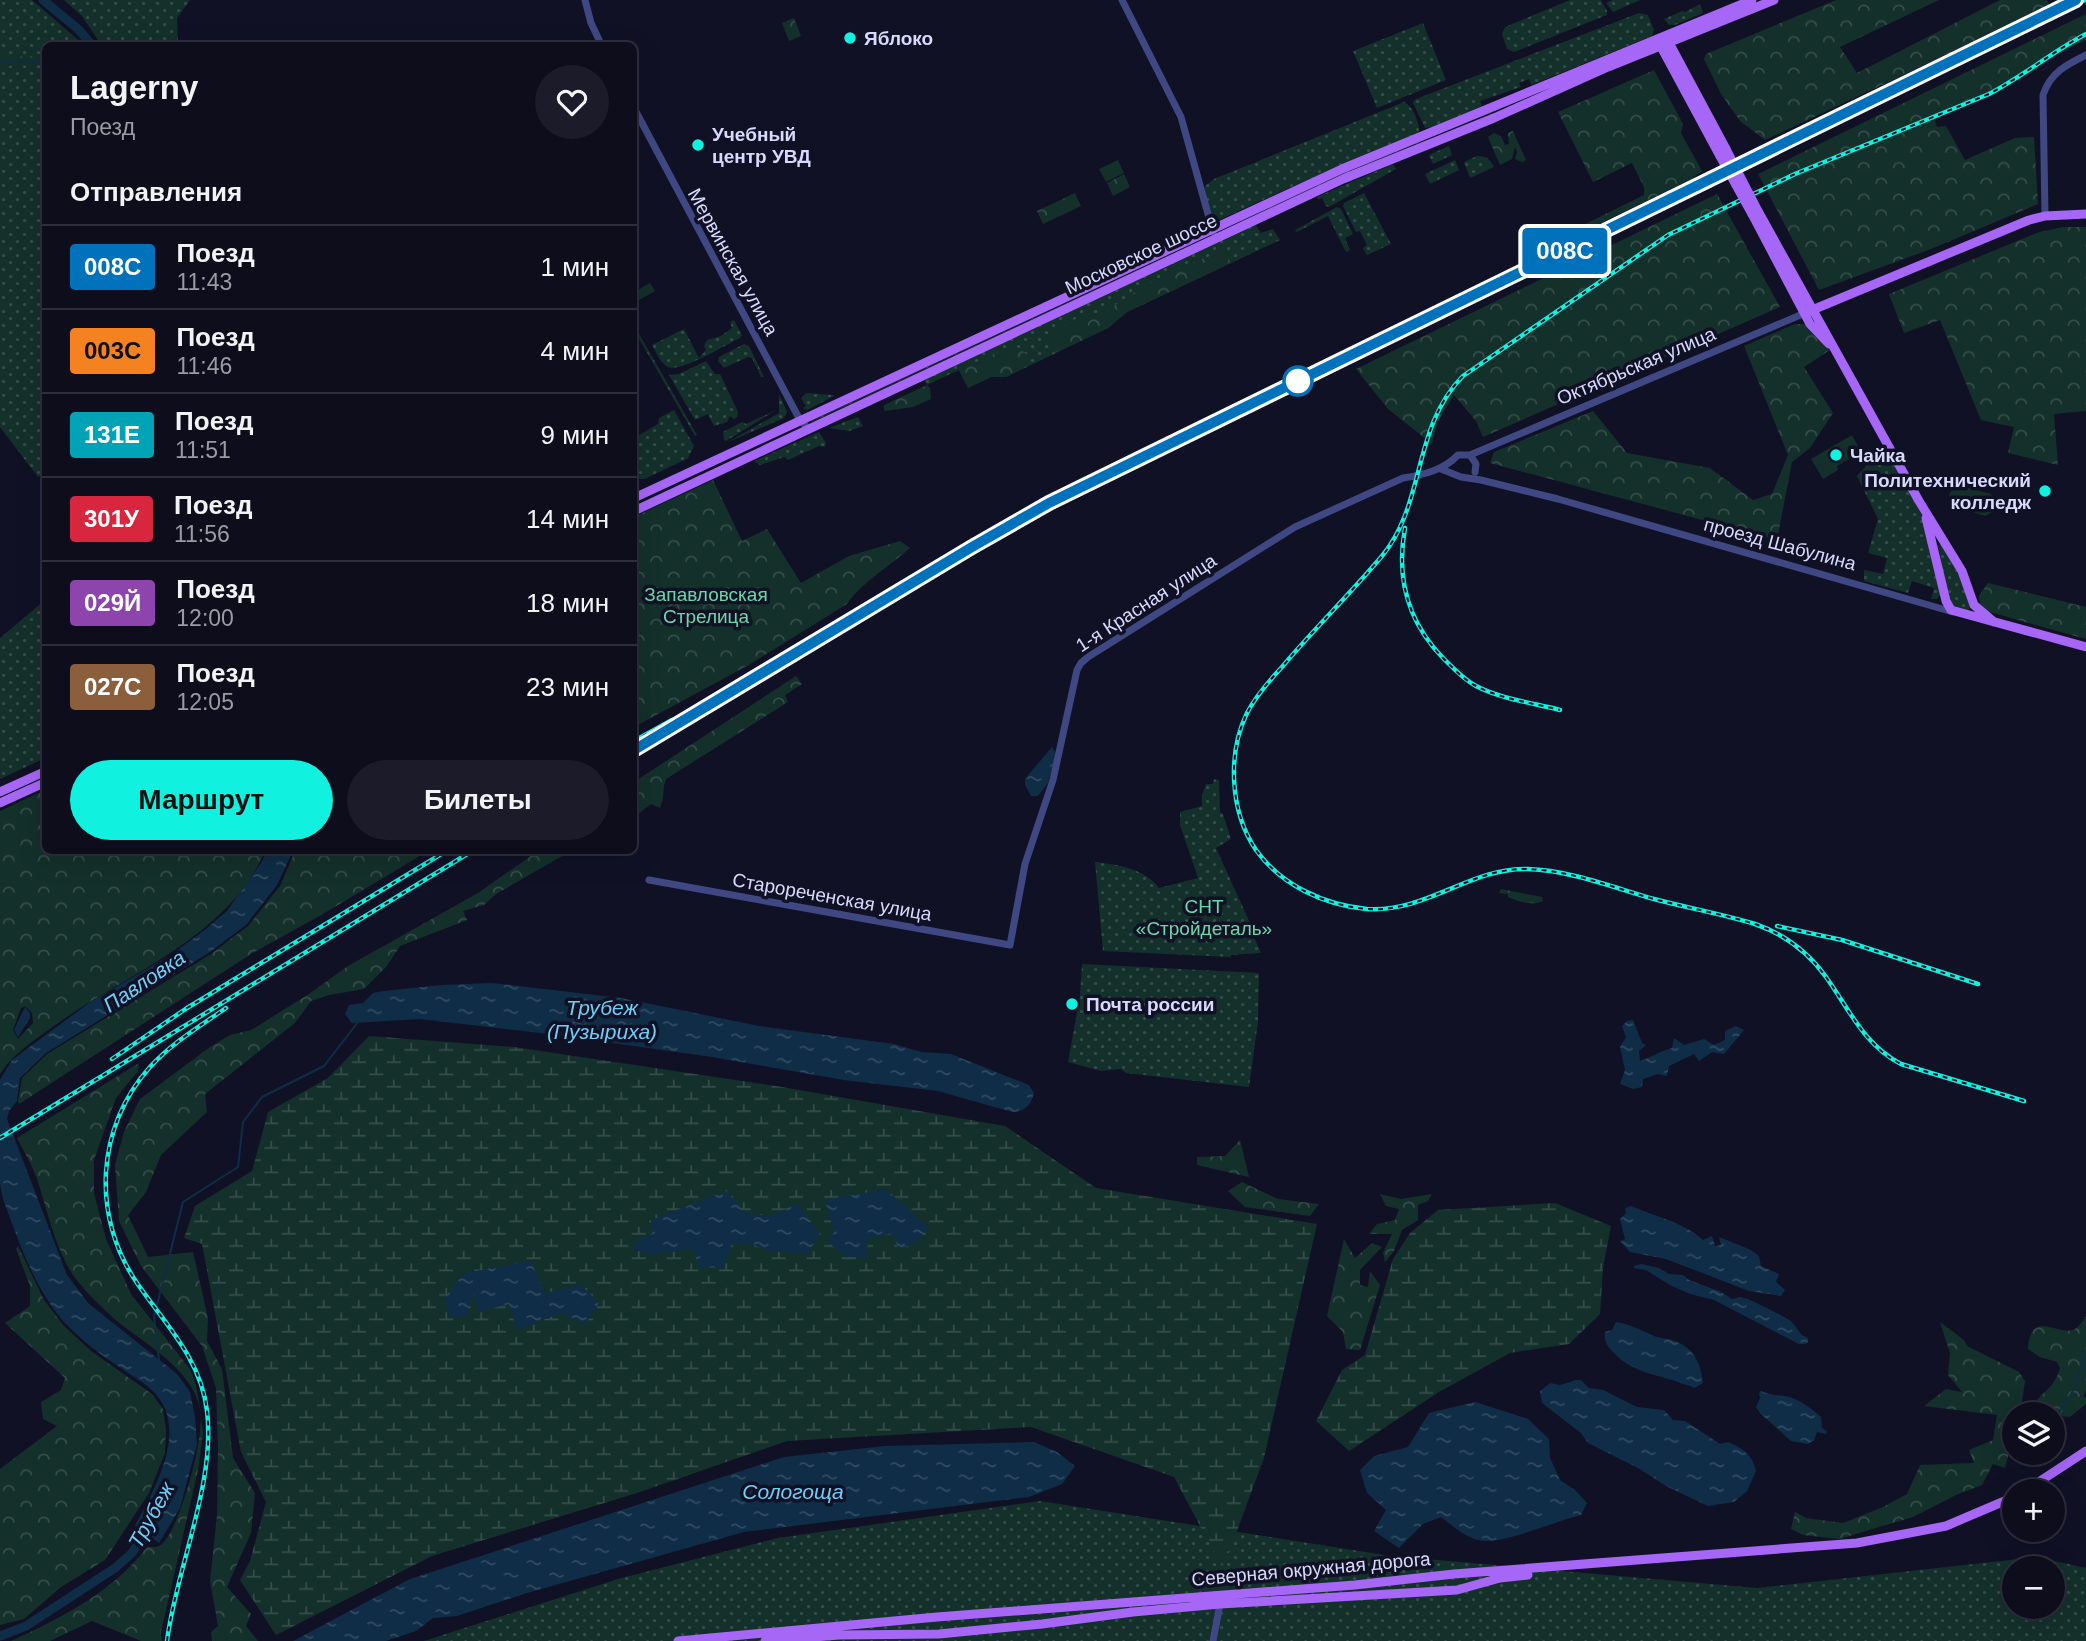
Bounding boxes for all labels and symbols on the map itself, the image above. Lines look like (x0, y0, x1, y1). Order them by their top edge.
place label: Яблоко (864, 28, 933, 49)
marker: Яблоко (842, 30, 858, 46)
place label: Учебный центр УВД (712, 124, 811, 167)
marker: Учебный центр УВД (690, 137, 706, 153)
street label: Мервинская улица (684, 185, 782, 340)
street label: Московское шоссе (1062, 210, 1220, 298)
line badge: 008С (1516, 228, 1614, 274)
street label: Октябрьская улица (1554, 323, 1719, 409)
unlabelled marker (1283, 366, 1313, 396)
place label: Чайка (1850, 445, 1906, 466)
marker: Чайка (1828, 447, 1844, 463)
place label: Политехнический колледж (1864, 470, 2032, 513)
marker: Политехнический колледж (2037, 483, 2053, 499)
street label: проезд Шабулина (1702, 514, 1859, 575)
street label: 1-я Красная улица (1072, 550, 1220, 656)
park label: Запавловская Стрелица (644, 584, 768, 627)
street label: Старореченская улица (731, 869, 934, 925)
park label: СНТ «Стройдеталь» (1136, 896, 1272, 939)
water label: Павловка (99, 945, 189, 1017)
place label: Почта россии (1086, 994, 1214, 1015)
water label: Трубеж (Пузыриха) (547, 996, 657, 1043)
marker: Почта россии (1064, 996, 1080, 1012)
water label: Трубеж (124, 1477, 179, 1552)
water label: Сологоща (742, 1480, 844, 1503)
street label: Северная окружная дорога (1190, 1548, 1432, 1590)

